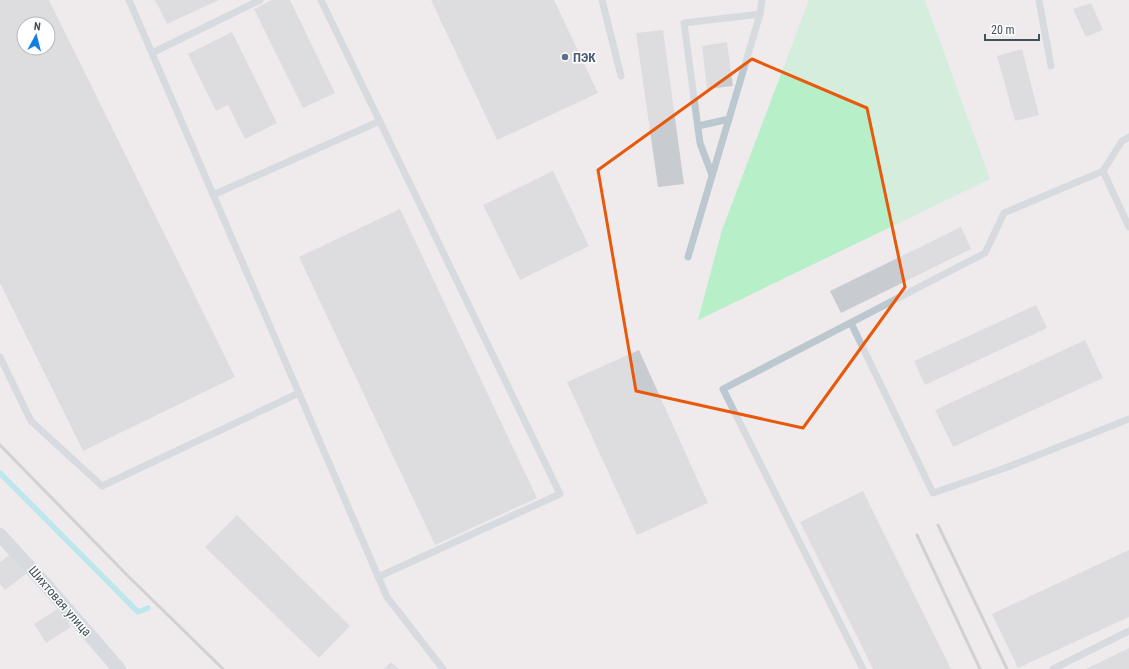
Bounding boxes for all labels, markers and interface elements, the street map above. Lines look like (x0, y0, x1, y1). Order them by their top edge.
north arrow (16, 16, 56, 56)
scale bar (985, 16, 1039, 42)
text: N (33, 20, 42, 33)
text: 20 m (991, 23, 1015, 37)
place label: ПЭК (573, 50, 596, 65)
marker: ПЭК (560, 52, 570, 62)
street label: Шихтовая улица (25, 563, 95, 639)

